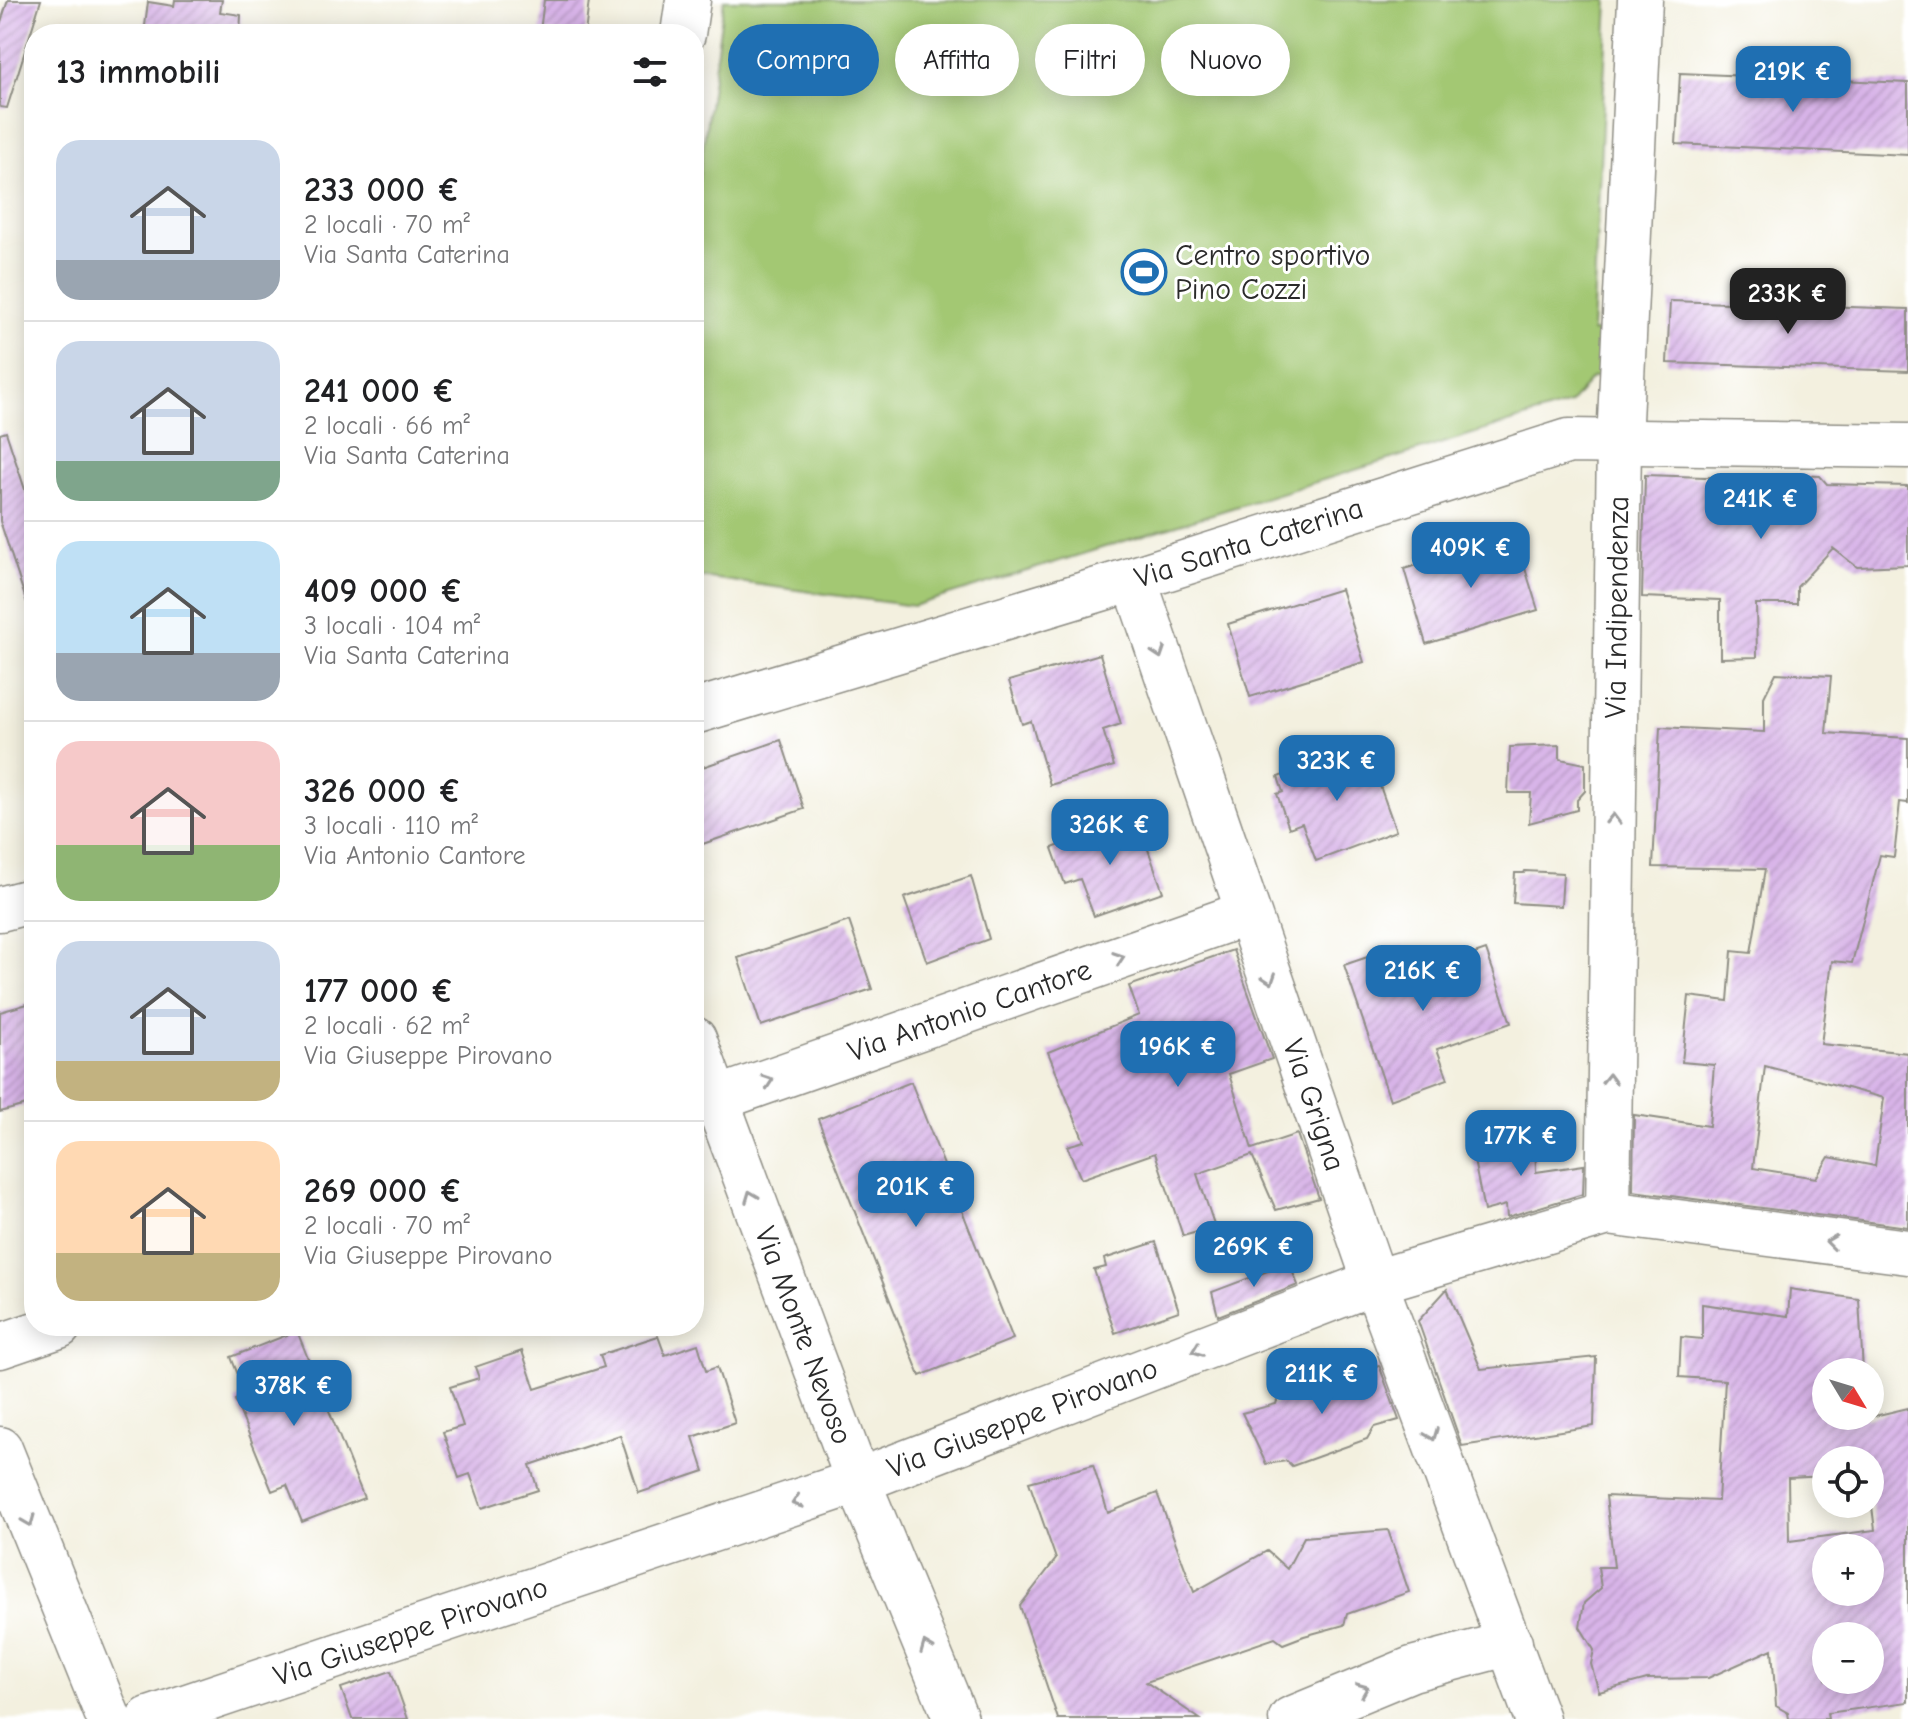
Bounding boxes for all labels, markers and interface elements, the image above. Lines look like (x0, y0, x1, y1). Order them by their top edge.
chip: Compra (728, 24, 879, 96)
chip: Affitta (895, 24, 1019, 96)
chip: Filtri (1035, 24, 1145, 96)
chip: Nuovo (1161, 24, 1290, 96)
pin: 219K € (1728, 46, 1858, 114)
icon: filters (628, 50, 672, 94)
text: 13 immobili (56, 52, 221, 92)
text: 219K € (1754, 57, 1832, 87)
text: 233 000 € (304, 170, 460, 210)
icon: home (120, 172, 216, 268)
text: 2 locali · 70 m² (304, 210, 470, 240)
place label: Centro sportivo Pino Cozzi (1175, 238, 1370, 307)
text: Via Santa Caterina (304, 240, 510, 270)
sports icon: Centro sportivo Pino Cozzi (1120, 248, 1168, 296)
pin: 233K € (1723, 268, 1853, 336)
text: 233K € (1748, 279, 1828, 309)
text: 241 000 € (304, 371, 455, 411)
icon: home (120, 373, 216, 469)
text: 2 locali · 66 m² (304, 411, 470, 441)
text: Via Santa Caterina (304, 441, 510, 471)
pin: 241K € (1696, 473, 1826, 541)
text: 241K € (1723, 484, 1799, 514)
street label: Via Santa Caterina (1130, 490, 1367, 596)
street label: Via Indipendenza (1598, 496, 1636, 719)
pin: 409K € (1406, 522, 1536, 590)
text: 409K € (1430, 533, 1512, 563)
text: 409 000 € (304, 571, 463, 611)
icon: home (120, 573, 216, 669)
text: 3 locali · 104 m² (304, 611, 480, 641)
text: Via Santa Caterina (304, 641, 510, 671)
one-way arrow (1149, 645, 1165, 659)
pin: 323K € (1272, 735, 1402, 803)
text: 323K € (1297, 746, 1377, 776)
text: 326 000 € (304, 771, 461, 811)
icon: home (120, 773, 216, 869)
pin: 326K € (1045, 799, 1175, 867)
text: 326K € (1069, 810, 1151, 840)
text: 3 locali · 110 m² (304, 811, 478, 841)
one-way arrow (1604, 812, 1622, 825)
text: Via Antonio Cantore (304, 841, 526, 871)
pin: 216K € (1358, 945, 1488, 1013)
one-way arrow (1111, 951, 1125, 968)
street label: Via Antonio Cantore (843, 952, 1096, 1070)
text: 216K € (1384, 956, 1462, 986)
text: 177 000 € (304, 971, 454, 1011)
one-way arrow (1260, 971, 1276, 985)
icon: home (120, 973, 216, 1069)
text: 2 locali · 62 m² (304, 1011, 470, 1041)
pin: 196K € (1113, 1021, 1243, 1089)
text: 196K € (1138, 1032, 1218, 1062)
street label: Via Grigna (1275, 1035, 1353, 1175)
text: Via Giuseppe Pirovano (304, 1041, 553, 1071)
one-way arrow (1601, 1072, 1618, 1085)
one-way arrow (760, 1074, 774, 1090)
pin: 177K € (1456, 1110, 1586, 1178)
text: 177K € (1483, 1121, 1559, 1151)
pin: 201K € (851, 1161, 981, 1229)
text: 269 000 € (304, 1171, 462, 1211)
text: 201K € (876, 1172, 956, 1202)
icon: home (120, 1173, 216, 1269)
one-way arrow (744, 1190, 761, 1204)
text: 2 locali · 70 m² (304, 1211, 470, 1241)
pin: 269K € (1189, 1221, 1319, 1289)
street label: Via Monte Nevoso (747, 1222, 860, 1449)
text: 269K € (1213, 1232, 1295, 1262)
one-way arrow (1824, 1234, 1838, 1251)
text: Via Giuseppe Pirovano (304, 1241, 553, 1271)
one-way arrow (1191, 1340, 1205, 1357)
pin: 211K € (1257, 1348, 1387, 1416)
street label: Via Giuseppe Pirovano (882, 1350, 1163, 1486)
north arrow (1812, 1358, 1884, 1430)
map controls (1812, 1358, 1884, 1694)
text: 211K € (1284, 1359, 1360, 1389)
pin: 378K € (229, 1360, 359, 1428)
text: 378K € (255, 1371, 333, 1401)
one-way arrow (1422, 1427, 1439, 1441)
button: locate (1812, 1446, 1884, 1518)
one-way arrow (791, 1492, 805, 1508)
one-way arrow (19, 1513, 36, 1527)
button: + (1812, 1534, 1884, 1606)
street label: Via Giuseppe Pirovano (269, 1569, 552, 1694)
button: − (1812, 1622, 1884, 1694)
one-way arrow (919, 1641, 936, 1655)
one-way arrow (1355, 1683, 1369, 1699)

